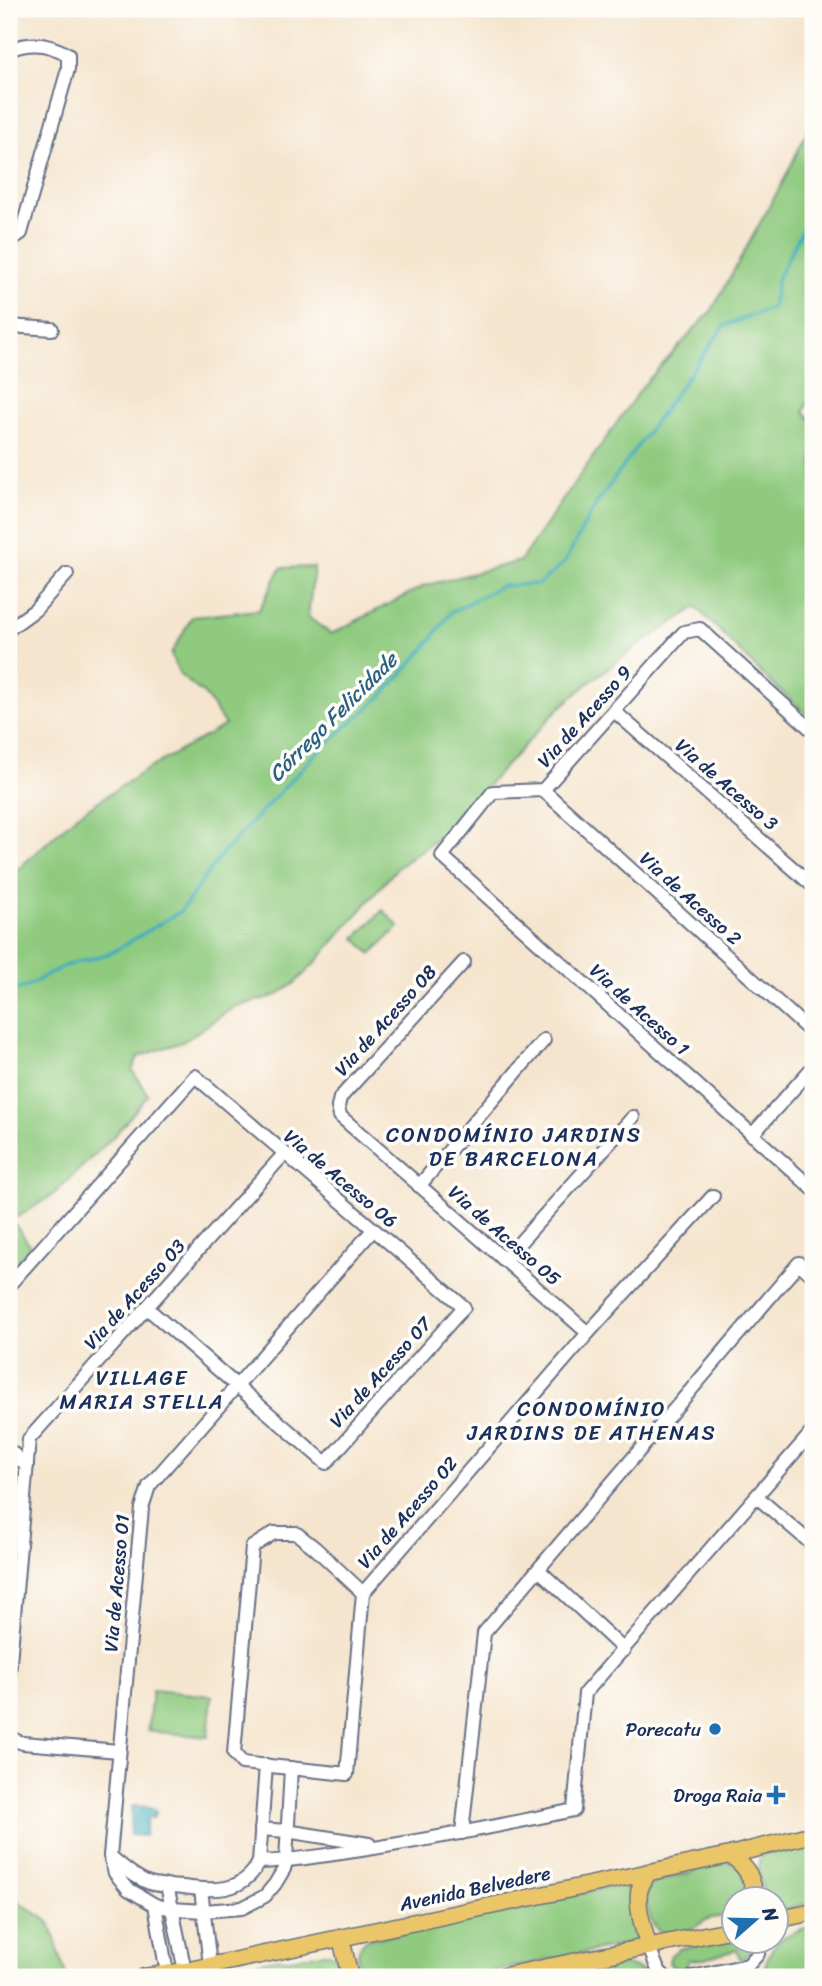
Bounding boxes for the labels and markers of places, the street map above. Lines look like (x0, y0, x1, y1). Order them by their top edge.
place label: Porecatu (625, 1713, 701, 1746)
marker: Porecatu (707, 1721, 723, 1737)
place label: Droga Raia (673, 1779, 762, 1812)
marker: Droga Raia (768, 1787, 784, 1803)

